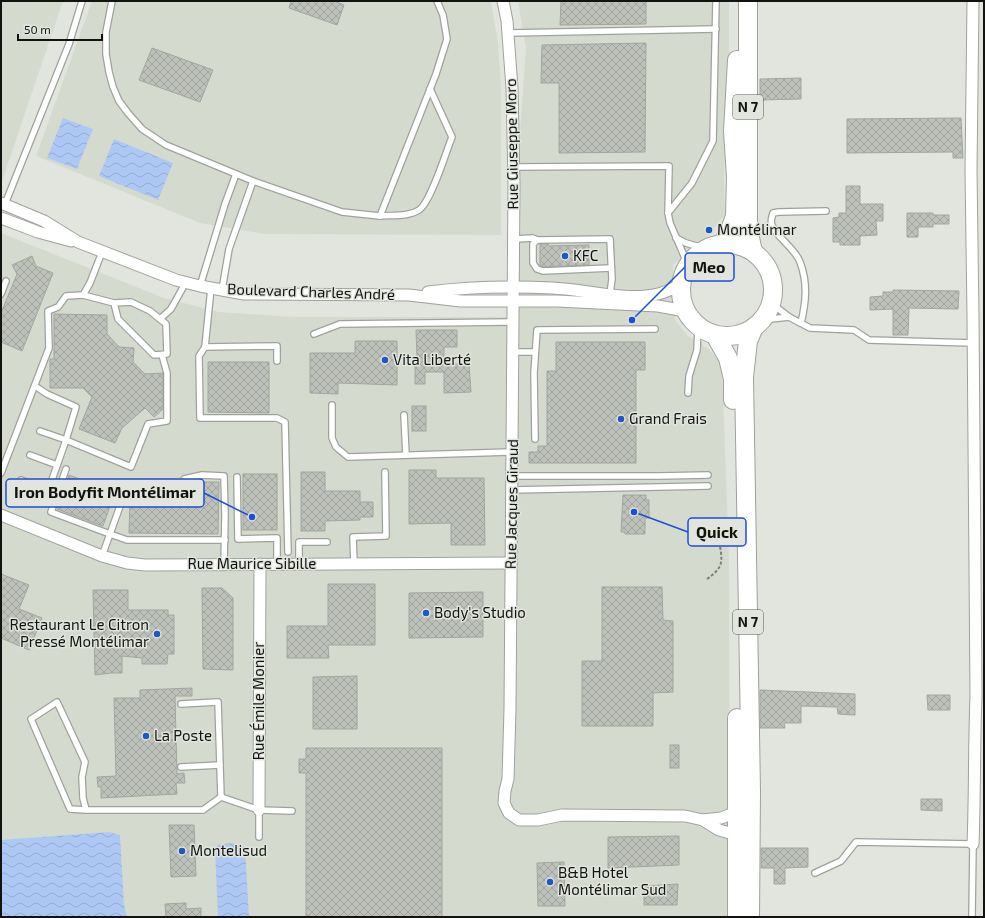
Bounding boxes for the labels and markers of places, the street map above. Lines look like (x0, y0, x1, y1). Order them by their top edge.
place label: Montélimar (717, 220, 797, 238)
marker: Montélimar (704, 225, 714, 235)
place label: KFC (573, 246, 599, 264)
marker: KFC (560, 251, 570, 261)
callout: Meo (685, 253, 734, 281)
place label: Vita Liberté (393, 350, 471, 368)
marker: Vita Liberté (380, 355, 390, 365)
place label: Grand Frais (629, 409, 707, 427)
marker: Grand Frais (616, 414, 626, 424)
callout: Iron Bodyfit Montélimar (6, 479, 204, 507)
callout: Quick (688, 518, 746, 546)
place label: Body's Studio (434, 603, 526, 621)
marker: Body's Studio (421, 608, 431, 618)
place label: Restaurant Le Citron Pressé Montélimar (9, 615, 149, 650)
marker: Restaurant Le Citron Pressé Montélimar (152, 629, 162, 639)
place label: La Poste (154, 726, 212, 744)
marker: La Poste (141, 731, 151, 741)
place label: Montelisud (190, 841, 267, 859)
marker: Montelisud (177, 846, 187, 856)
place label: B&B Hotel Montélimar Sud (558, 863, 666, 898)
marker: B&B Hotel Montélimar Sud (545, 877, 555, 887)

